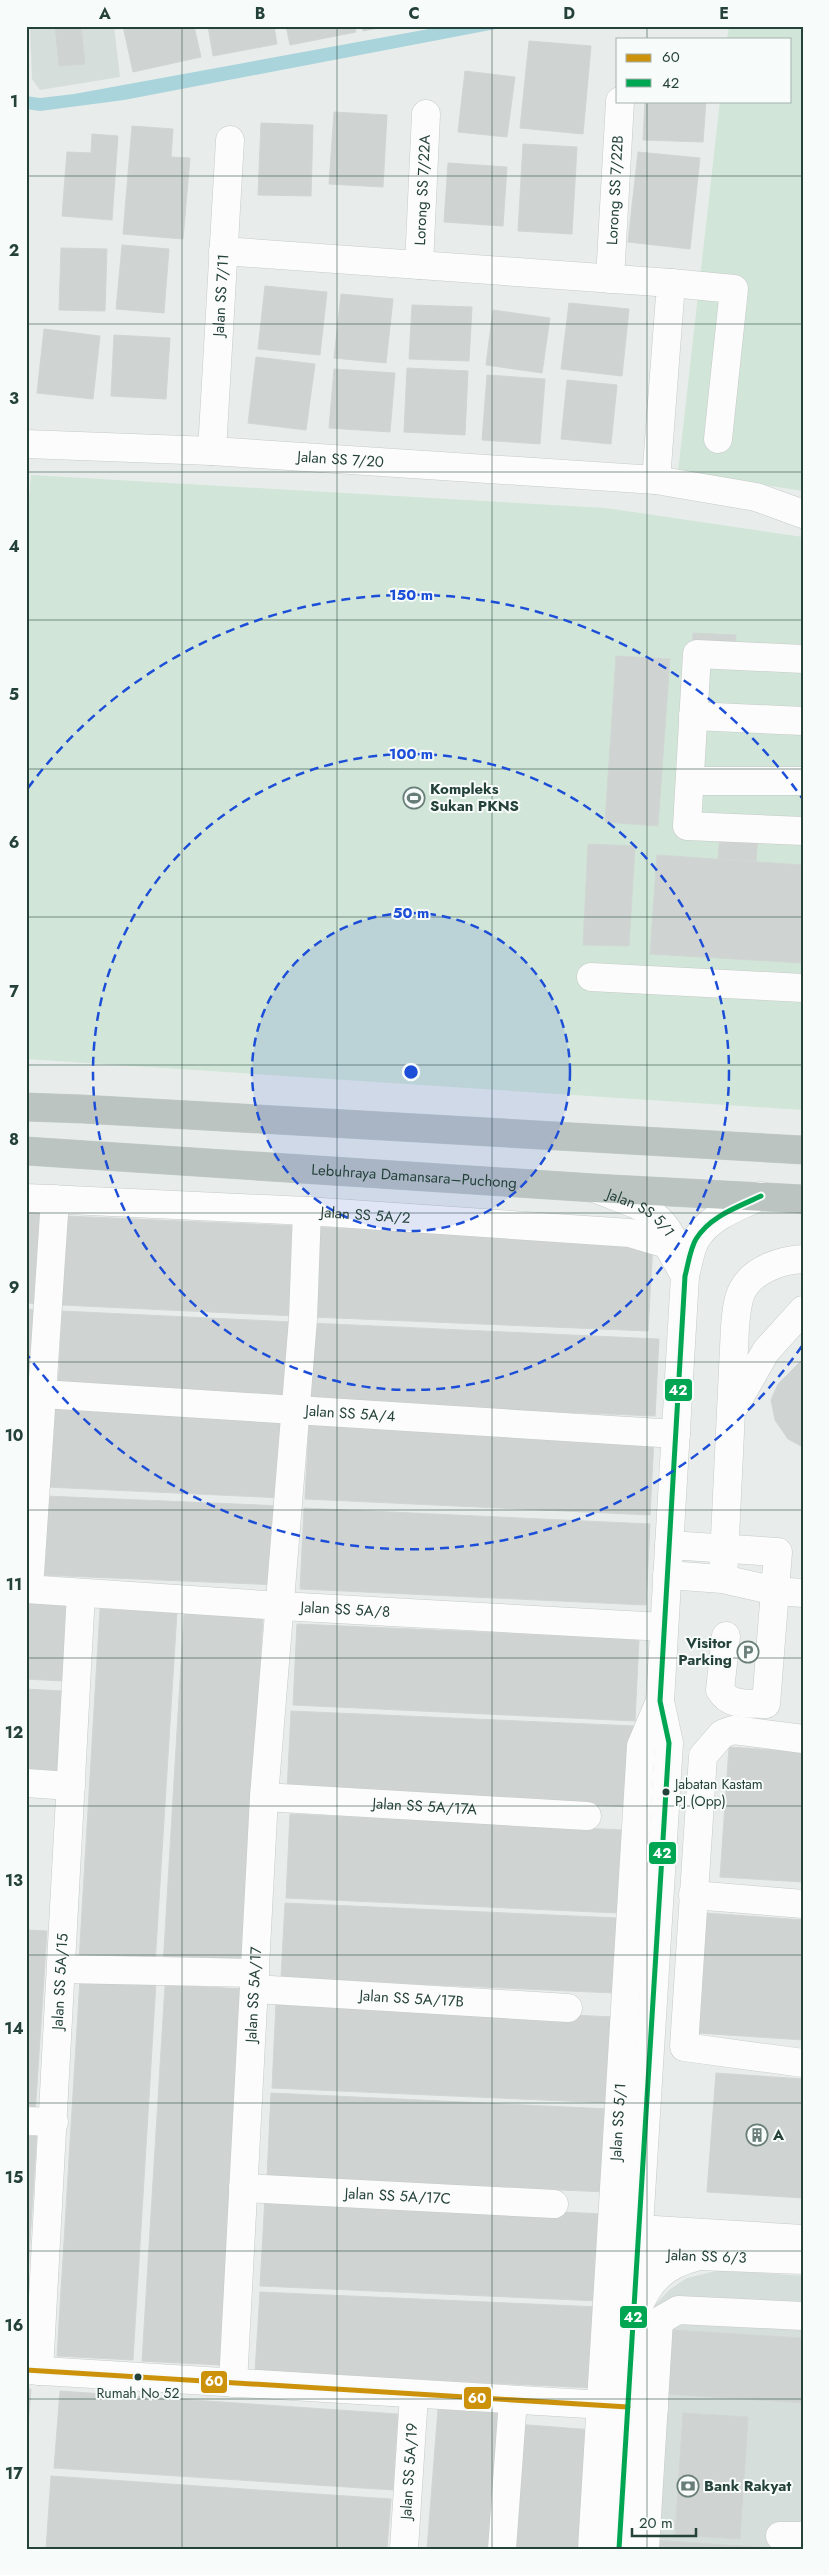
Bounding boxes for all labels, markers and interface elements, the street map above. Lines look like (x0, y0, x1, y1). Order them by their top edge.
text: A (98, 2, 111, 25)
text: B (255, 2, 265, 25)
text: C (408, 2, 420, 25)
text: D (563, 2, 575, 25)
text: E (719, 2, 729, 25)
legend (616, 38, 792, 102)
text: 60 (662, 46, 680, 68)
text: 42 (662, 72, 679, 94)
text: 1 (10, 90, 18, 113)
street label: Lorong SS 7/22A (409, 134, 436, 246)
street label: Lorong SS 7/22B (601, 135, 629, 245)
text: 2 (9, 239, 19, 262)
street label: Jalan SS 7/11 (208, 253, 234, 339)
text: 3 (9, 387, 19, 410)
street label: Jalan SS 7/20 (295, 445, 385, 473)
text: 4 (8, 535, 20, 558)
text: 150 m (389, 584, 433, 606)
text: 5 (9, 683, 19, 706)
text: 100 m (389, 743, 433, 765)
place label: Kompleks Sukan PKNS (430, 778, 519, 817)
sports icon: Kompleks Sukan PKNS (402, 786, 426, 810)
text: 6 (9, 831, 19, 854)
text: 50 m (393, 902, 429, 924)
text: 7 (9, 980, 19, 1003)
centre of rings (402, 1063, 420, 1081)
text: 8 (9, 1128, 19, 1151)
street label: Lebuhraya Damansara–Puchong (311, 1159, 518, 1194)
street label: Jalan SS 5/1 (602, 1182, 680, 1241)
street label: Jalan SS 5A/2 (318, 1201, 411, 1229)
text: 9 (9, 1276, 19, 1299)
line badge: 42 (664, 1378, 693, 1402)
text: 42 (669, 1380, 687, 1400)
street label: Jalan SS 5A/4 (303, 1400, 396, 1427)
text: 10 (5, 1424, 23, 1447)
text: 11 (6, 1573, 22, 1596)
street label: Jalan SS 5A/8 (298, 1596, 391, 1623)
place label: Visitor Parking (678, 1632, 733, 1671)
parking icon: Visitor Parking (736, 1640, 760, 1664)
text: 12 (5, 1721, 23, 1744)
place label: Jabatan Kastam PJ (Opp) (673, 1774, 763, 1811)
marker: Jabatan Kastam PJ (Opp) (661, 1787, 671, 1797)
street label: Jalan SS 5A/17A (370, 1792, 478, 1821)
line badge: 42 (648, 1841, 677, 1865)
text: 42 (653, 1843, 671, 1863)
text: 13 (5, 1869, 23, 1892)
street label: Jalan SS 5A/15 (46, 1933, 74, 2032)
street label: Jalan SS 5A/17 (240, 1946, 267, 2045)
street label: Jalan SS 5A/17B (357, 1984, 465, 2013)
text: 14 (4, 2017, 24, 2040)
street label: Jalan SS 5/1 (605, 2082, 631, 2163)
building icon: A (745, 2123, 769, 2147)
place label: A (772, 2124, 785, 2146)
text: 15 (5, 2166, 23, 2189)
street label: Jalan SS 5A/17C (342, 2182, 451, 2210)
street label: Jalan SS 6/3 (665, 2244, 747, 2269)
line badge: 42 (619, 2305, 648, 2329)
text: 42 (624, 2307, 642, 2327)
text: 16 (5, 2314, 23, 2337)
line badge: 60 (200, 2370, 228, 2394)
text: 60 (205, 2371, 223, 2391)
marker: Rumah No 52 (133, 2372, 143, 2382)
place label: Rumah No 52 (97, 2383, 180, 2403)
line badge: 60 (463, 2386, 492, 2410)
text: 60 (468, 2388, 486, 2408)
street label: Jalan SS 5A/19 (395, 2422, 423, 2522)
text: 17 (5, 2462, 23, 2485)
bank icon: Bank Rakyat (676, 2474, 700, 2498)
place label: Bank Rakyat (704, 2475, 791, 2497)
scale bar (632, 2505, 695, 2537)
text: 20 m (639, 2512, 673, 2534)

